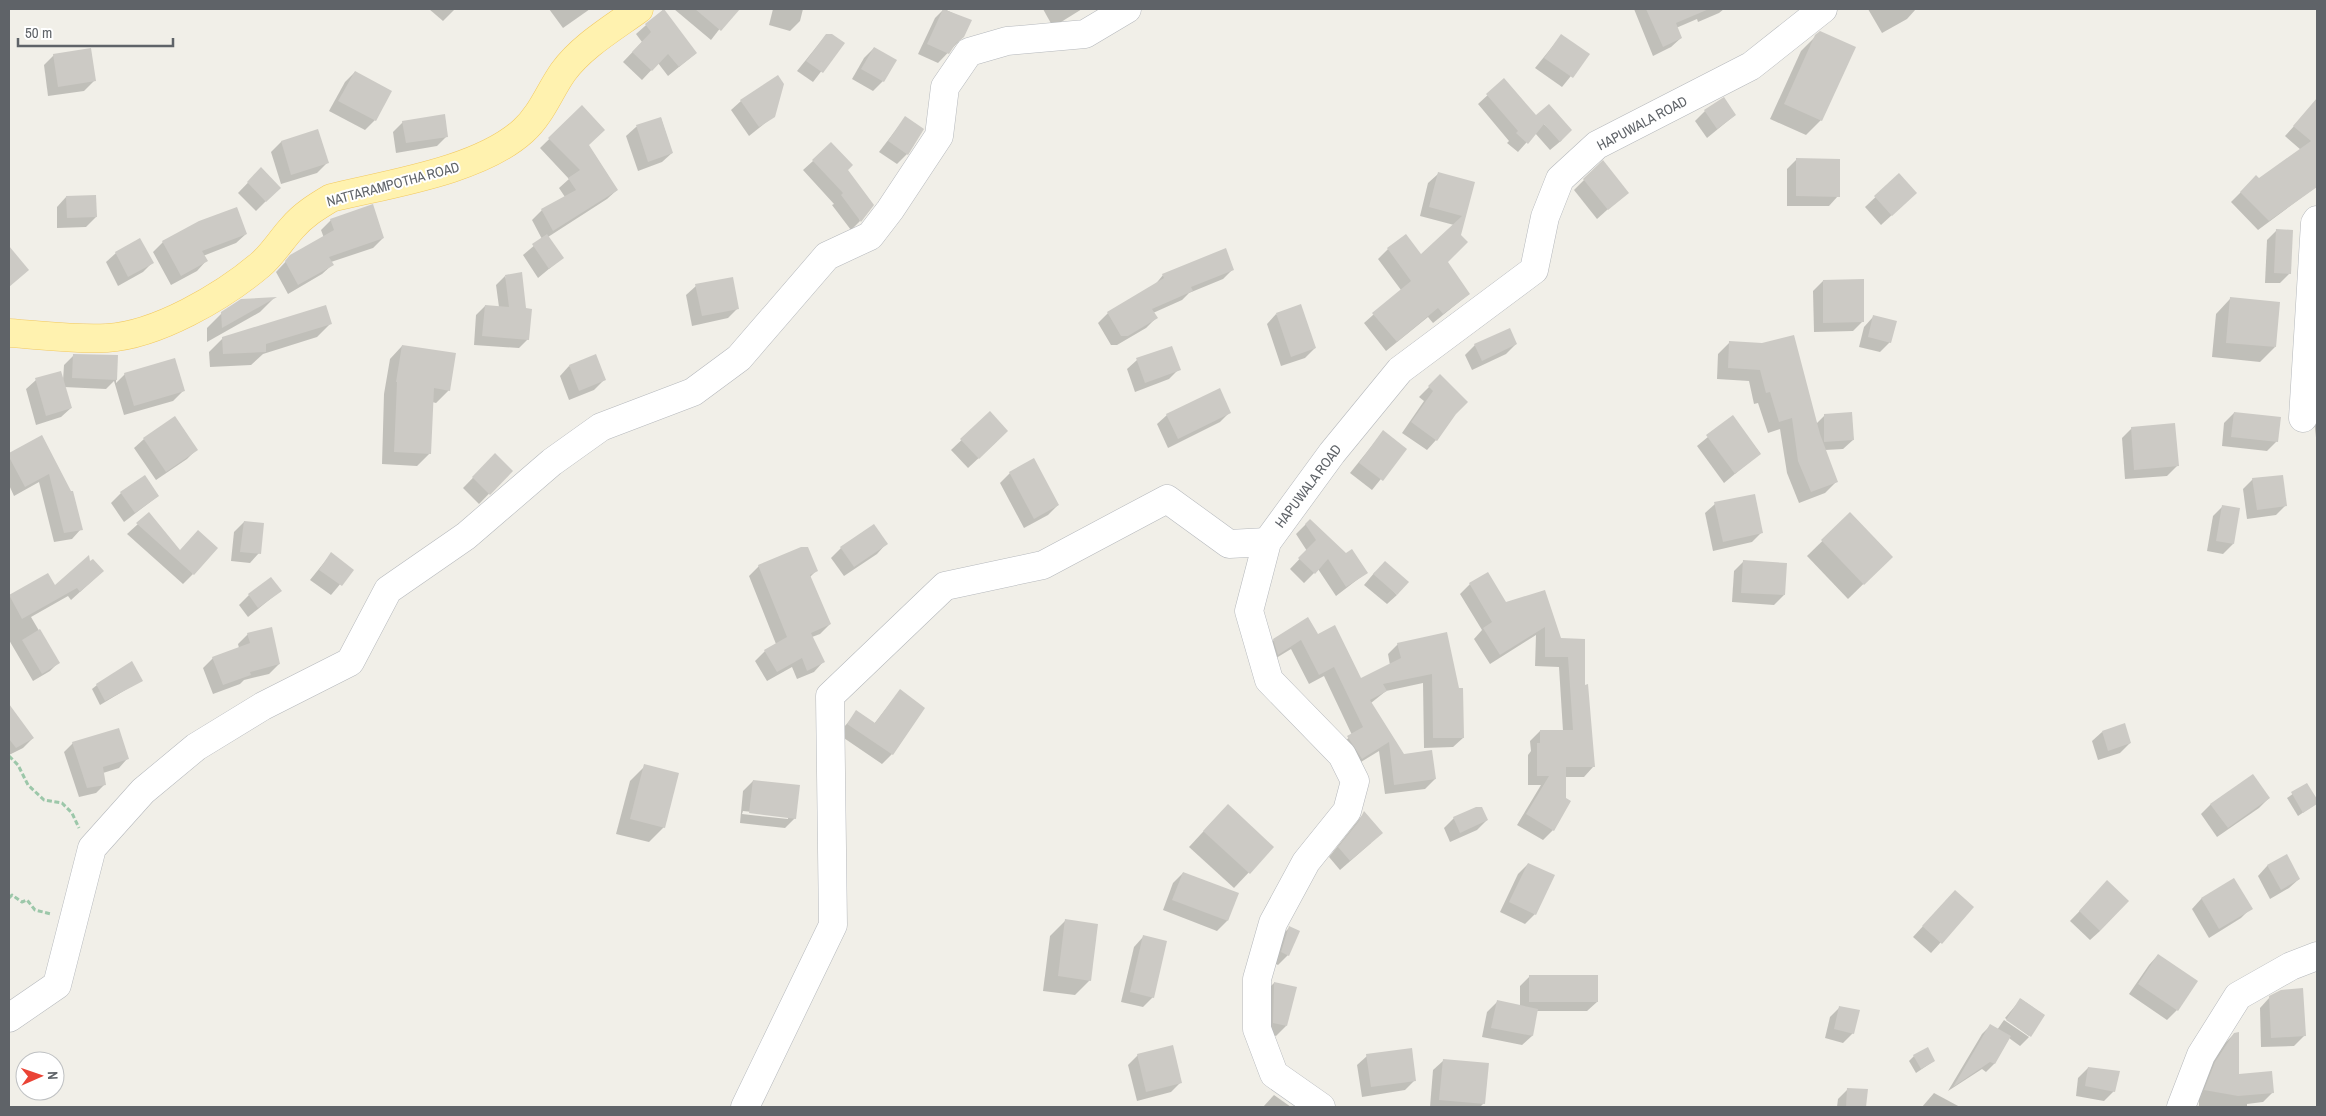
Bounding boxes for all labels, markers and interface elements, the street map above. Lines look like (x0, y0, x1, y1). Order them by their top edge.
scale bar (18, 15, 172, 47)
text: 50 m (25, 22, 52, 43)
street label: HAPUWALA ROAD (1594, 92, 1690, 154)
street label: NATTARAMPOTHA ROAD (325, 158, 461, 210)
street label: HAPUWALA ROAD (1271, 441, 1345, 531)
north arrow (15, 1051, 65, 1101)
text: N (44, 1071, 62, 1080)

